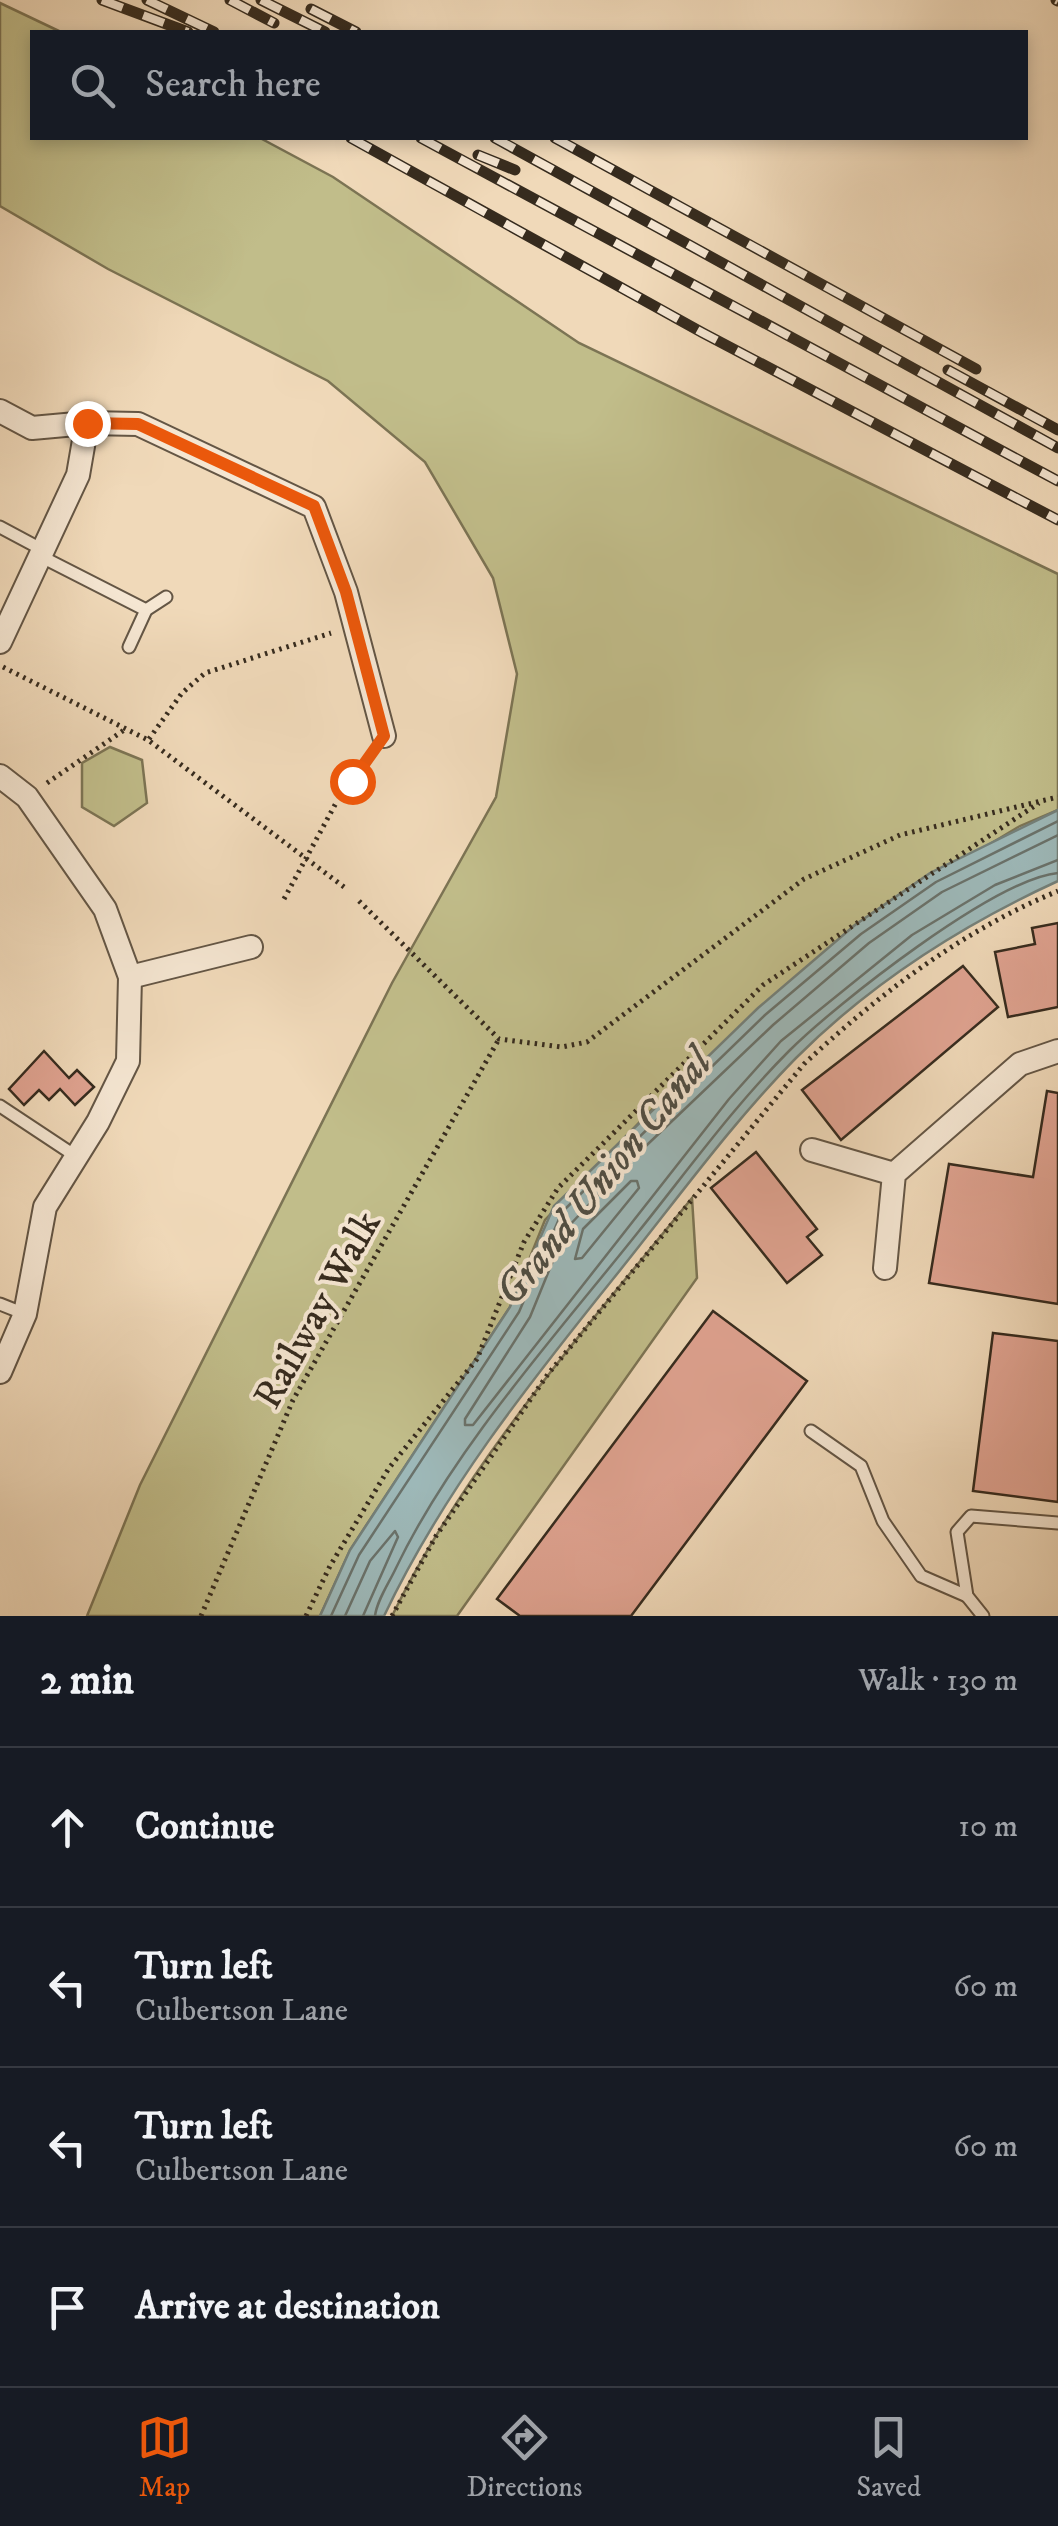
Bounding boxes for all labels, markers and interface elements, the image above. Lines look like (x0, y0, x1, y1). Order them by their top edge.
search box (30, 30, 1028, 140)
icon: search (65, 58, 120, 113)
text: Search here (145, 61, 321, 109)
route end (65, 401, 111, 447)
route start (330, 759, 376, 805)
water label: Grand Union Canal (485, 1036, 727, 1317)
street label: Railway Walk (244, 1203, 394, 1418)
text: 2 min (40, 1655, 134, 1707)
text: Walk · 130 m (858, 1661, 1018, 1701)
icon: ahead (40, 1800, 95, 1855)
text: Continue (135, 1803, 274, 1851)
text: 10 m (958, 1807, 1018, 1847)
text: Turn left (135, 1943, 273, 1991)
icon: left (40, 1960, 95, 2015)
text: 60 m (953, 1967, 1018, 2007)
text: Culbertson Lane (135, 1991, 348, 2031)
text: Turn left (135, 2103, 273, 2151)
icon: left (40, 2120, 95, 2175)
text: 60 m (953, 2127, 1018, 2167)
text: Culbertson Lane (135, 2151, 348, 2191)
icon: arrive (40, 2280, 95, 2335)
text: Arrive at destination (135, 2283, 440, 2331)
tab: Map (137, 2410, 192, 2505)
tab: Directions (466, 2410, 582, 2505)
tab: Saved (857, 2410, 921, 2505)

